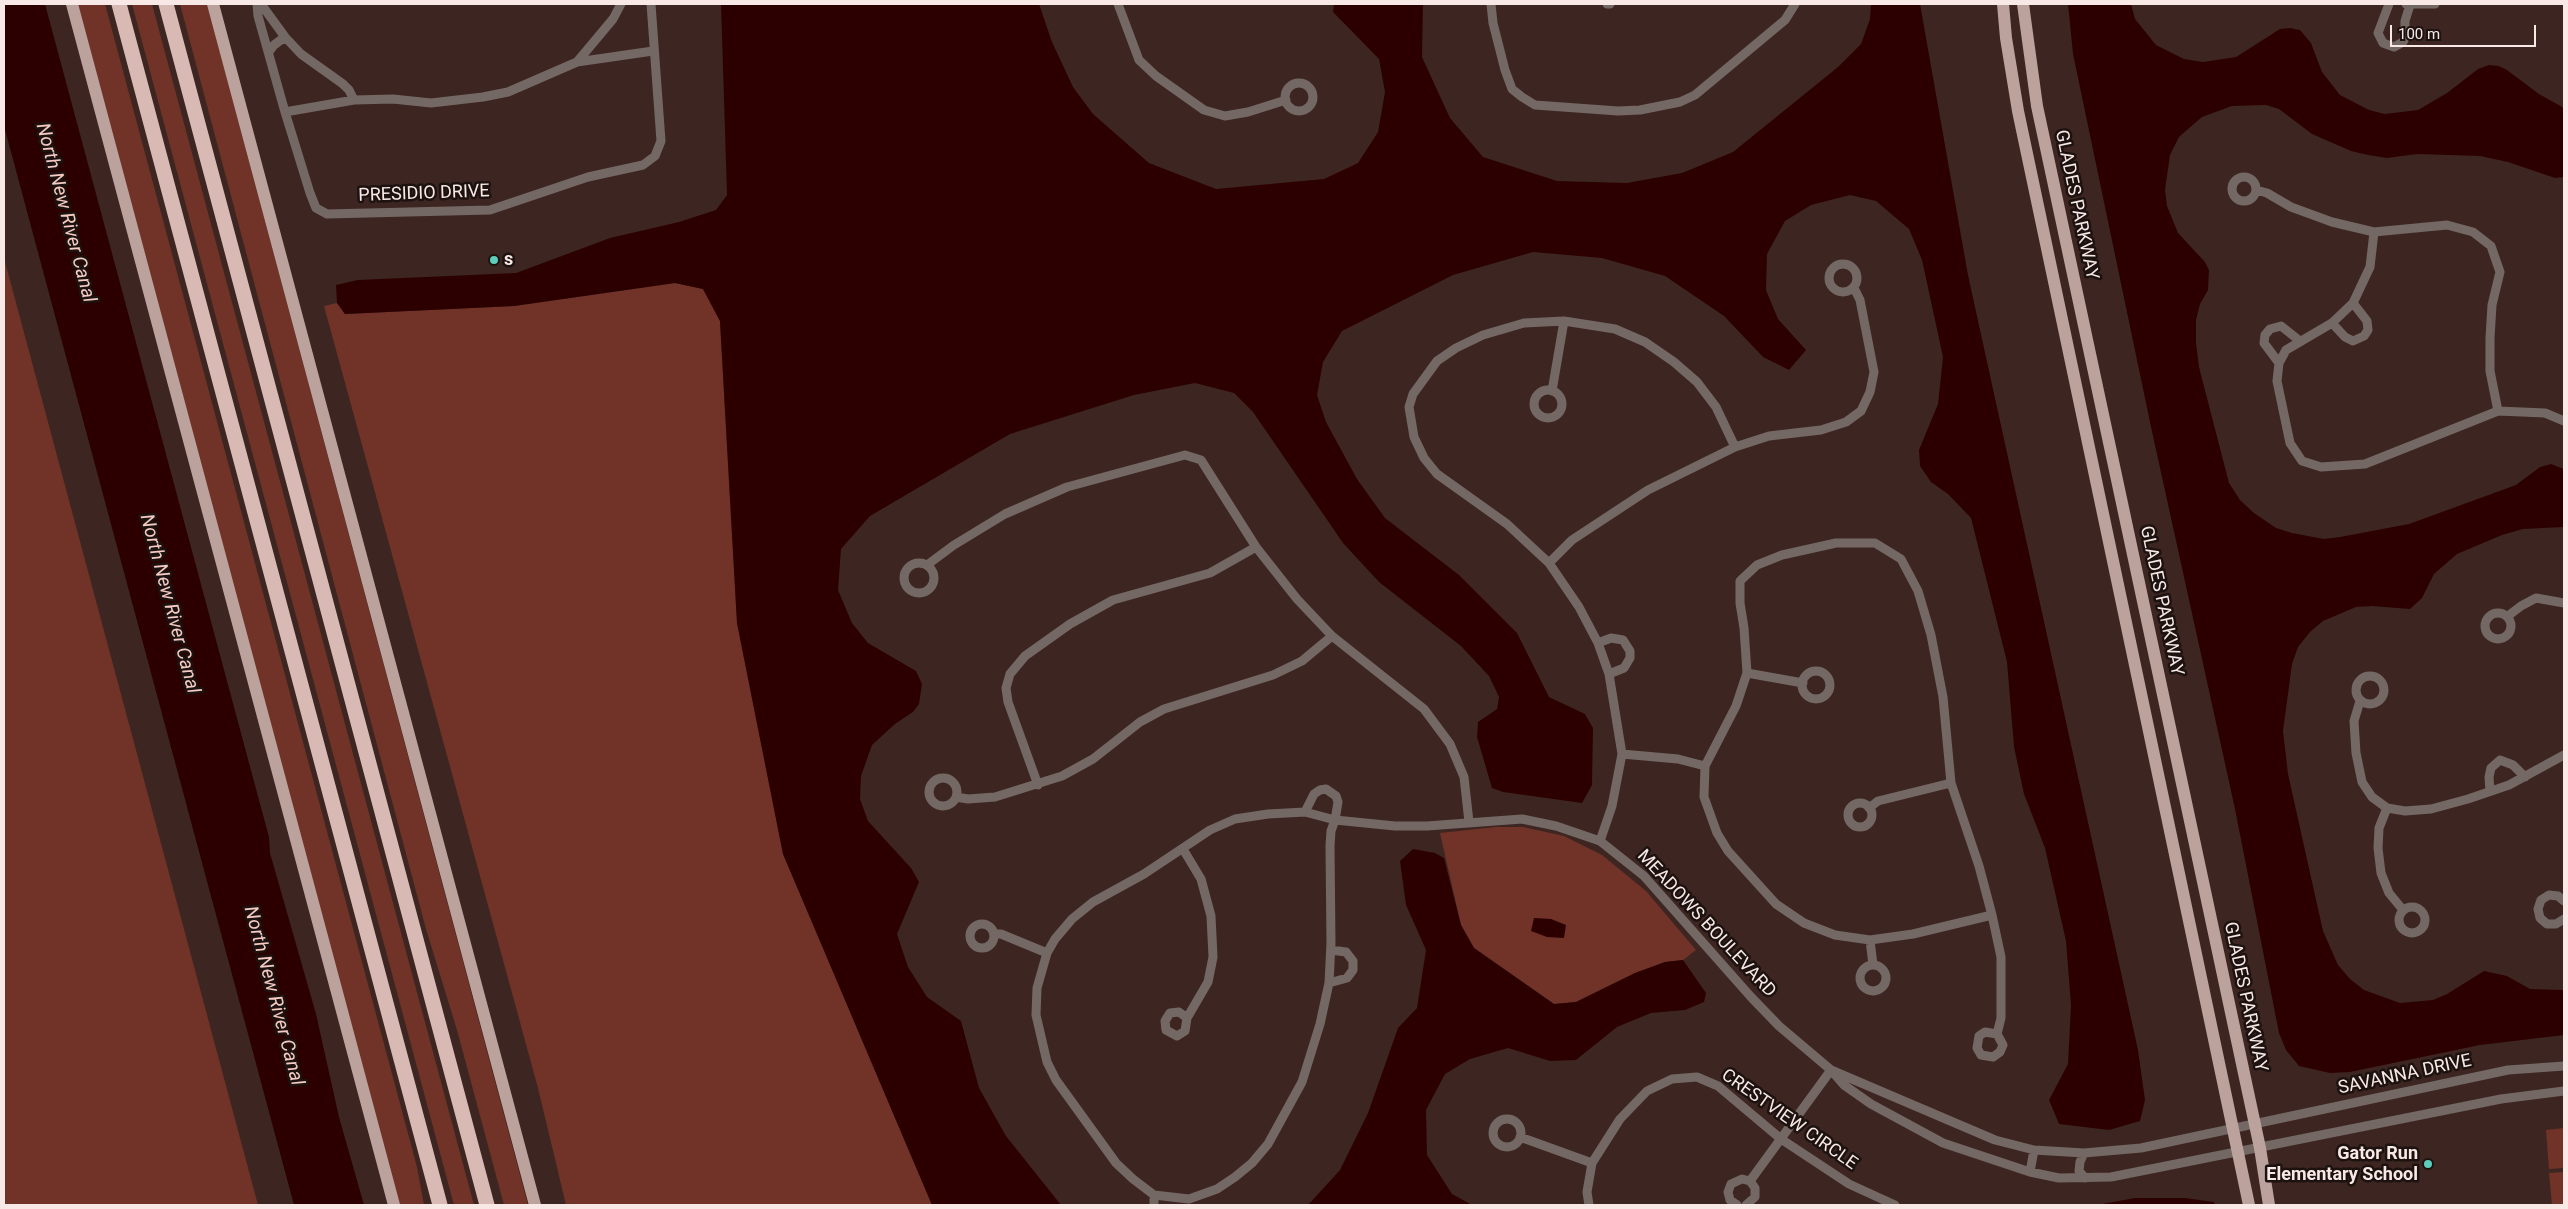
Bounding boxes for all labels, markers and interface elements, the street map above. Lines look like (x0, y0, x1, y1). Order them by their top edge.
scale bar (2393, 15, 2539, 47)
text: 100 m (2398, 25, 2440, 43)
water label: North New River Canal (30, 121, 100, 305)
street label: GLADES PARKWAY (2050, 128, 2102, 282)
street label: PRESIDIO DRIVE (358, 181, 490, 207)
place label: s (504, 249, 513, 271)
marker: s (488, 254, 500, 266)
water label: North New River Canal (134, 512, 204, 696)
street label: GLADES PARKWAY (2135, 524, 2187, 678)
street label: MEADOWS BOULEVARD (1632, 846, 1780, 1002)
water label: North New River Canal (238, 904, 308, 1088)
street label: GLADES PARKWAY (2219, 920, 2271, 1074)
street label: SAVANNA DRIVE (2336, 1050, 2474, 1100)
street label: CRESTVIEW CIRCLE (1717, 1065, 1861, 1175)
place label: Gator Run Elementary School (2266, 1143, 2418, 1186)
marker: Gator Run Elementary School (2422, 1158, 2434, 1170)

